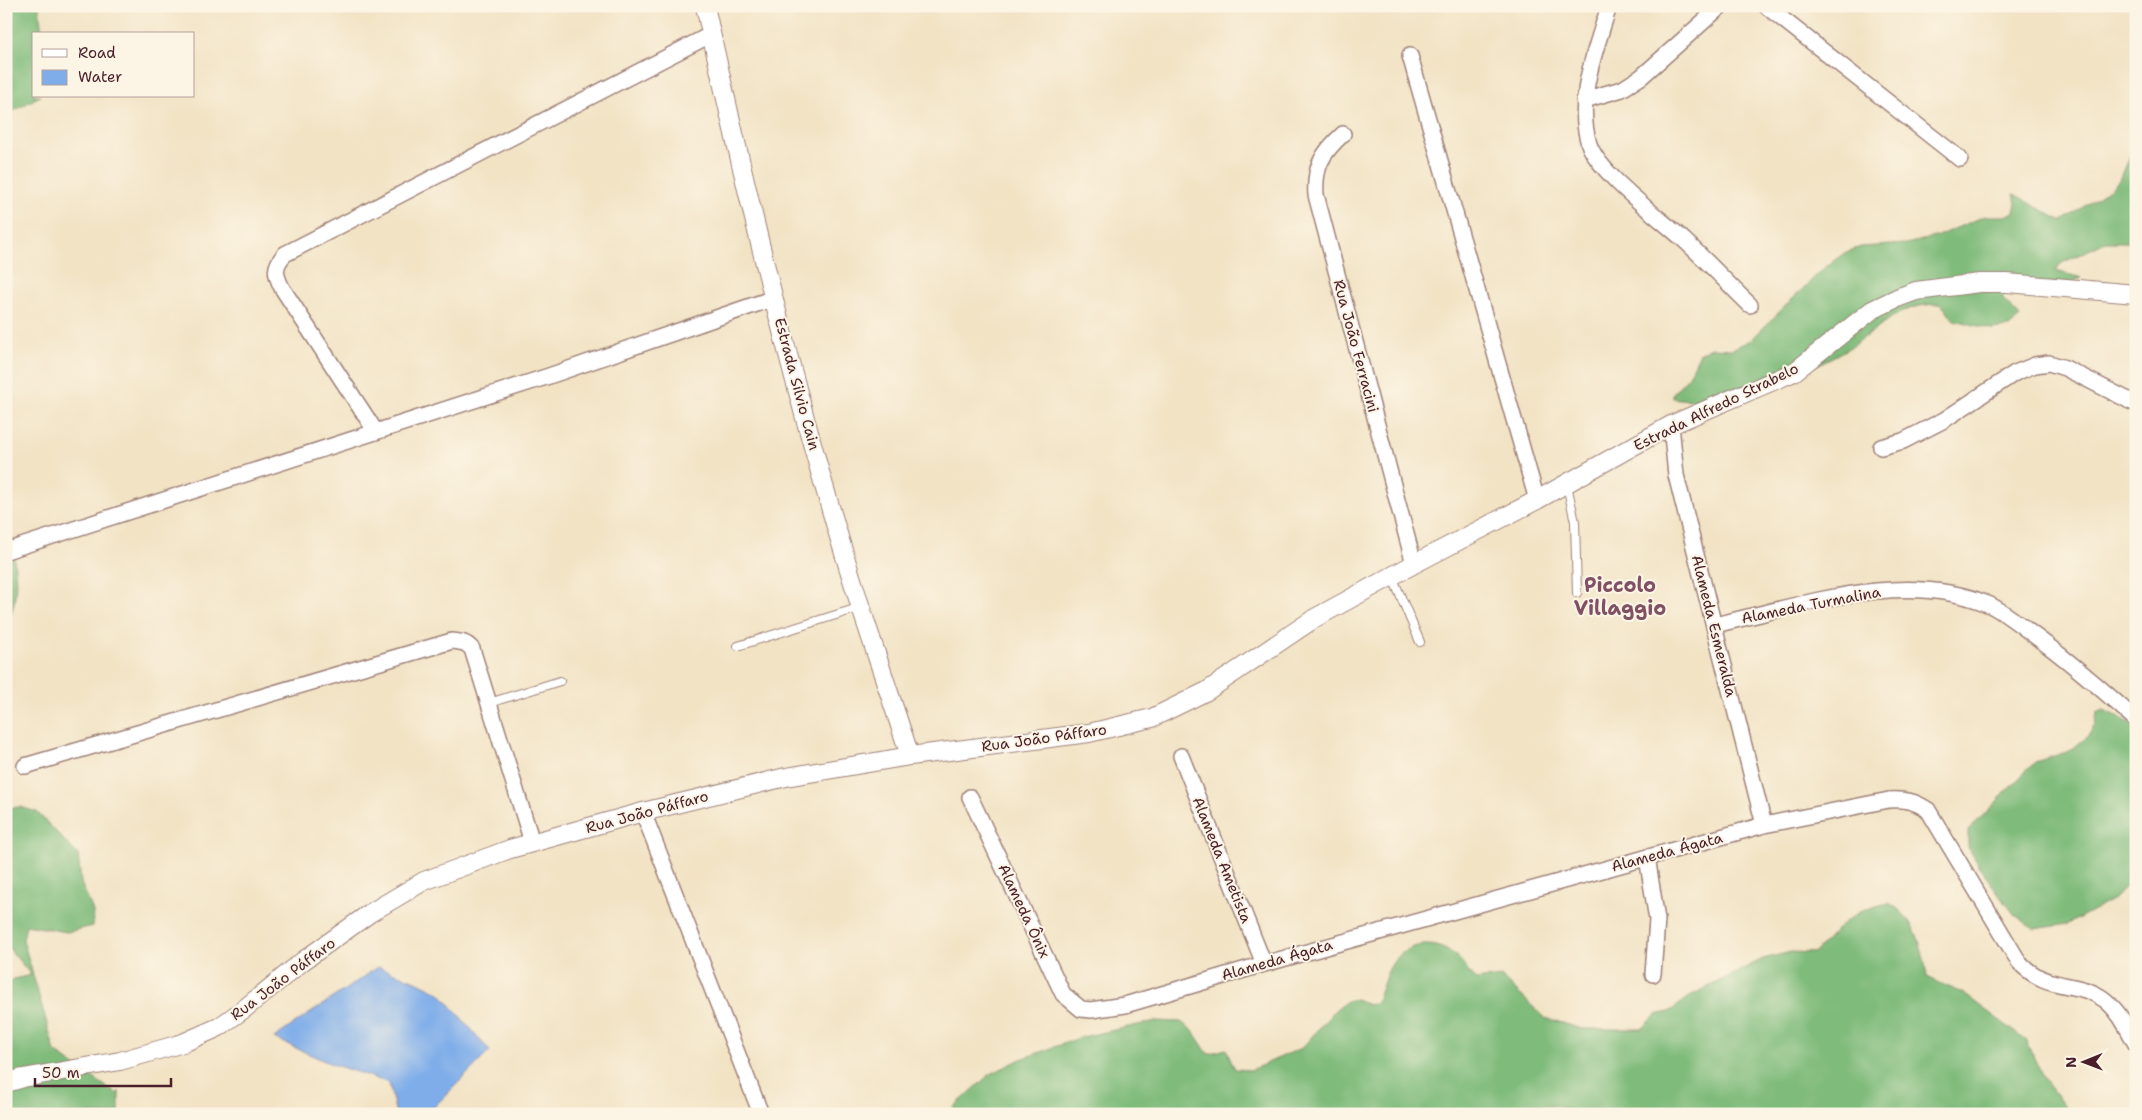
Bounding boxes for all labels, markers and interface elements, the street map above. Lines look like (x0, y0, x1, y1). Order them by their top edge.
legend (32, 32, 195, 98)
text: Road (78, 43, 116, 63)
text: Water (78, 67, 122, 87)
street label: Rua João Ferracini (1329, 277, 1383, 415)
street label: Estrada Silvio Cain (770, 316, 824, 452)
street label: Estrada Alfredo Strabelo (1630, 358, 1802, 456)
street label: Alameda Esmeralda (1687, 553, 1741, 700)
district label: Piccolo Villaggio (1574, 572, 1666, 621)
street label: Alameda Turmalina (1740, 582, 1883, 628)
street label: Rua João Páffaro (980, 719, 1108, 757)
street label: Rua João Páffaro (583, 786, 711, 838)
street label: Alameda Ametista (1188, 794, 1257, 927)
street label: Alameda Ágata (1609, 826, 1726, 876)
street label: Alameda Ônix (993, 860, 1056, 961)
street label: Rua João Páffaro (227, 933, 339, 1025)
street label: Alameda Ágata (1219, 933, 1335, 985)
north arrow (2060, 1038, 2110, 1088)
scale bar (35, 1055, 171, 1087)
text: N (2062, 1057, 2080, 1068)
text: 50 m (42, 1063, 80, 1083)

